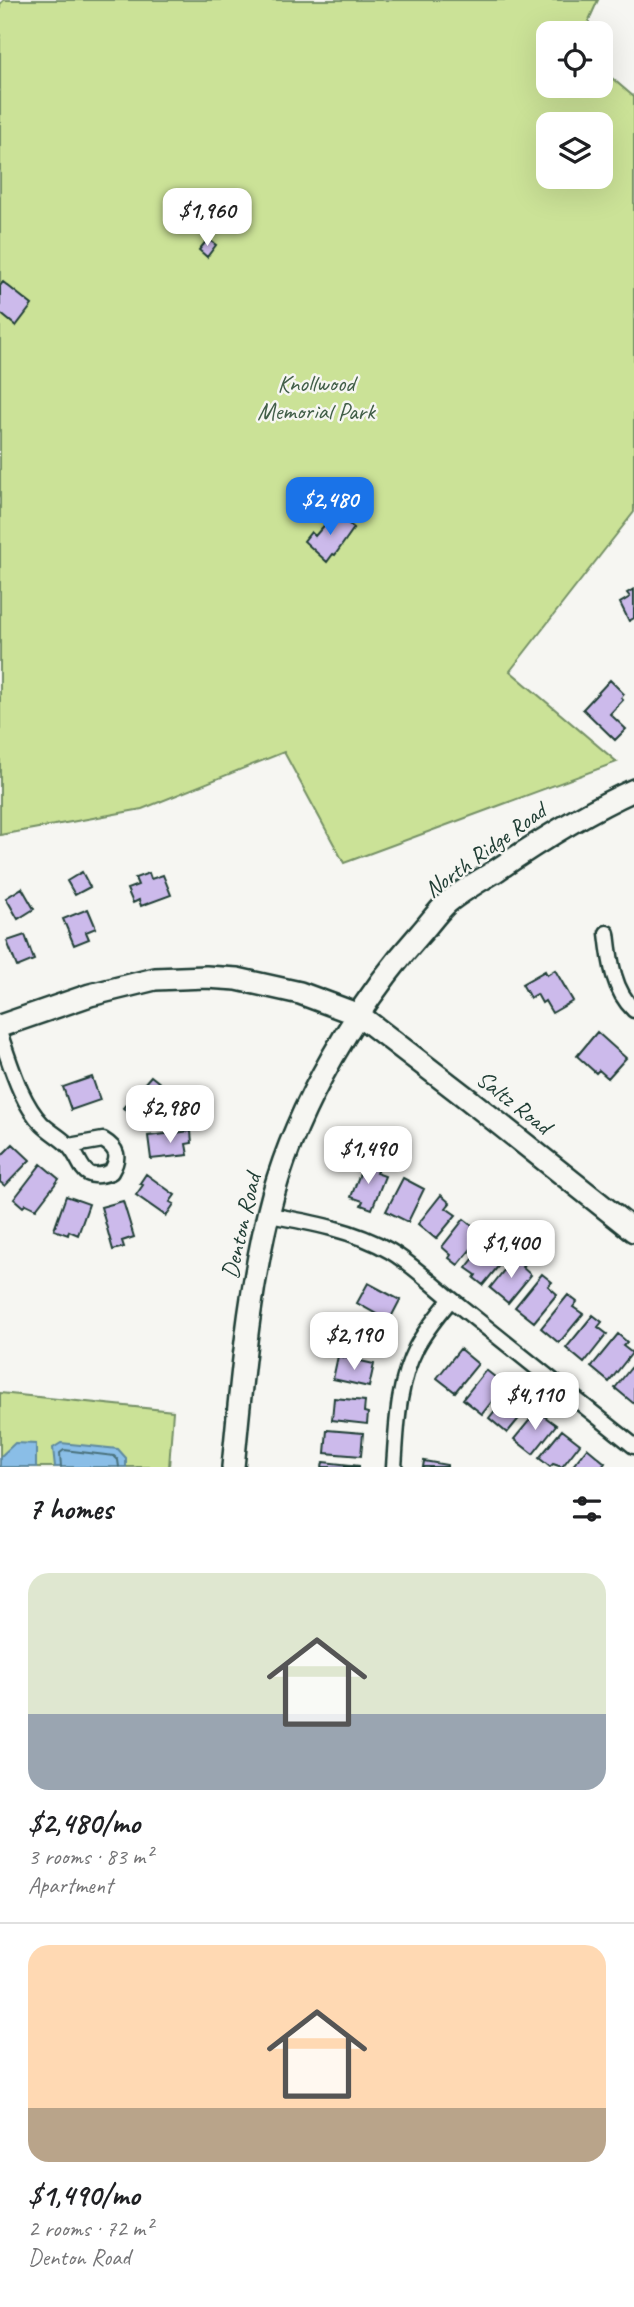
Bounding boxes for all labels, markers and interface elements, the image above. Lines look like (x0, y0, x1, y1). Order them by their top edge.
map controls (536, 21, 613, 189)
button: locate (536, 21, 613, 98)
button: layers (536, 112, 613, 189)
pin: $1,960 (150, 188, 264, 248)
text: $1,960 (179, 196, 235, 225)
park label: Knollwood Memorial Park (257, 368, 377, 426)
pin: $2,480 (273, 477, 387, 537)
text: $2,480 (302, 485, 358, 514)
street label: North Ridge Road (418, 794, 555, 904)
street label: Saltz Road (470, 1063, 560, 1143)
pin: $2,980 (113, 1086, 227, 1145)
text: $2,980 (142, 1093, 198, 1122)
pin: $1,490 (311, 1126, 425, 1186)
text: $1,490 (340, 1134, 396, 1163)
street label: Denton Road (214, 1167, 268, 1281)
pin: $1,400 (454, 1220, 568, 1280)
text: $1,400 (483, 1228, 539, 1257)
pin: $2,190 (297, 1312, 411, 1372)
text: $2,190 (326, 1320, 382, 1349)
pin: $4,110 (478, 1372, 592, 1432)
text: $4,110 (507, 1380, 563, 1409)
text: 7 homes (28, 1490, 113, 1528)
icon: filters (568, 1490, 606, 1528)
icon: home (254, 1619, 380, 1745)
text: $2,480/mo (28, 1804, 140, 1842)
text: 3 rooms · 83 m² (28, 1842, 152, 1871)
text: Apartment (28, 1871, 113, 1900)
icon: home (254, 1991, 380, 2117)
text: $1,490/mo (28, 2176, 140, 2214)
text: 2 rooms · 72 m² (28, 2214, 152, 2243)
text: Denton Road (28, 2243, 130, 2272)

